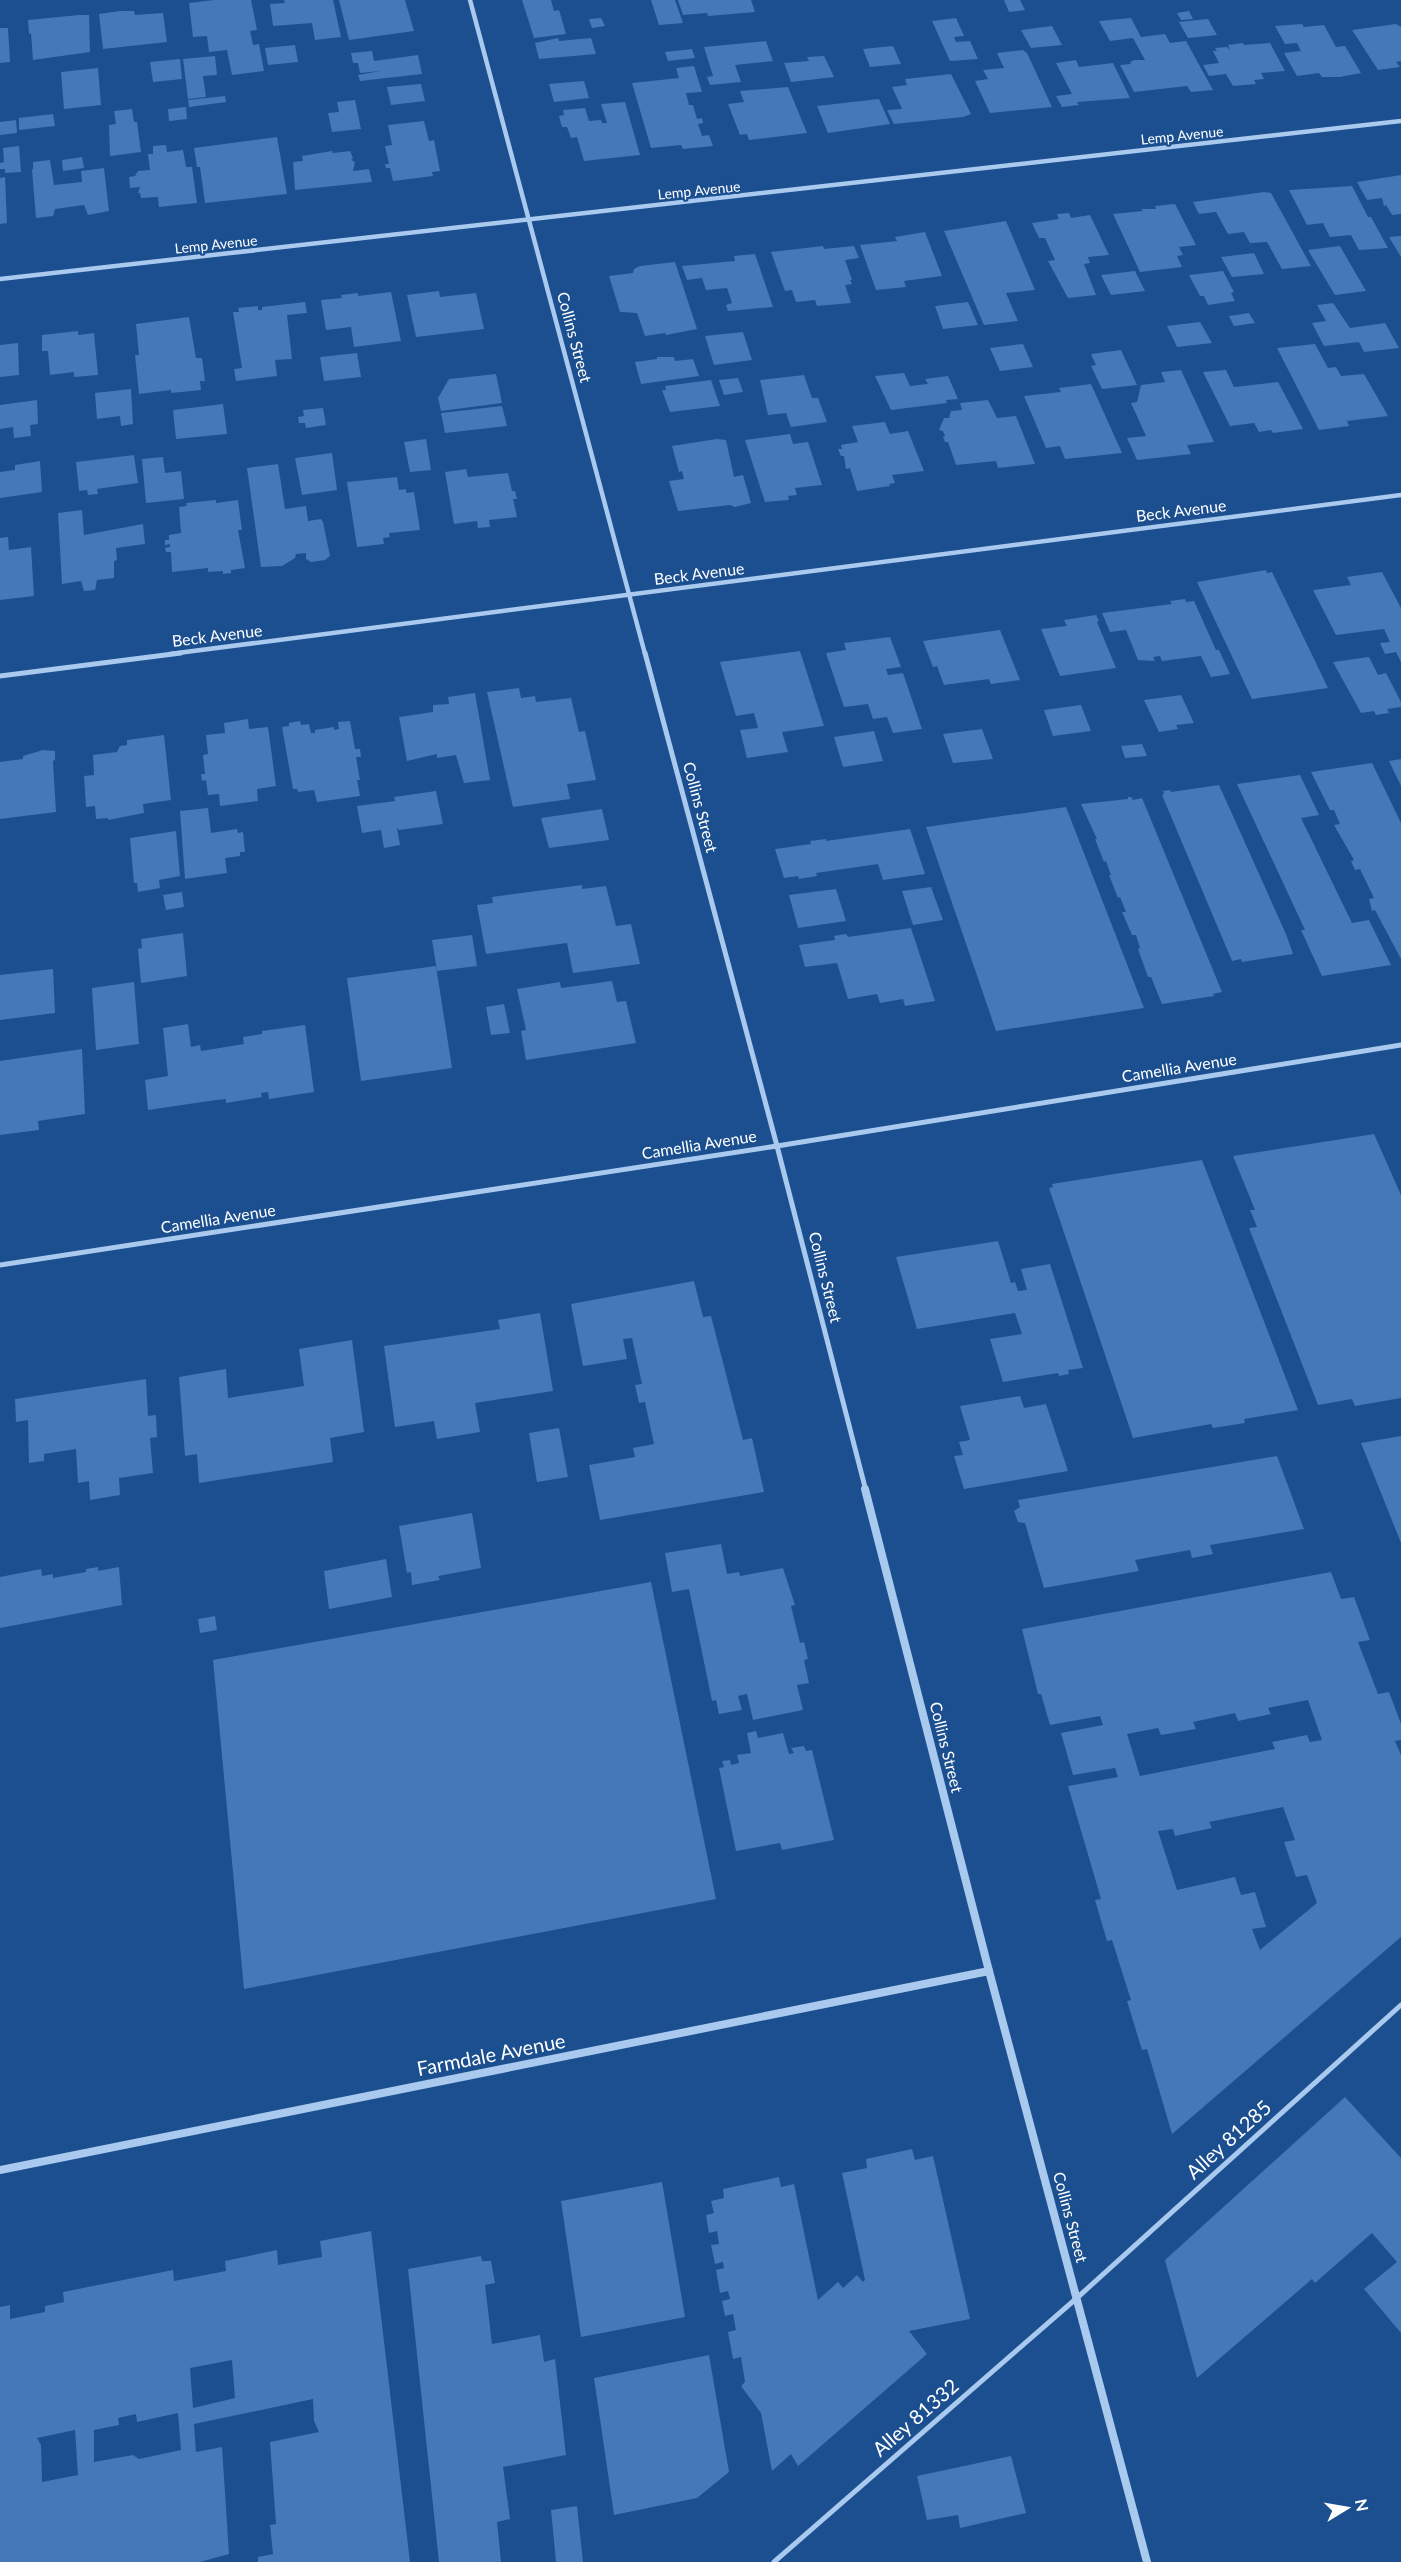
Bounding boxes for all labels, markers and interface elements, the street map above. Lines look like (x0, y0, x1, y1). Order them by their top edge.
street label: Lemp Avenue (1140, 122, 1224, 148)
street label: Lemp Avenue (657, 177, 741, 203)
street label: Lemp Avenue (174, 231, 258, 257)
street label: Collins Street (554, 290, 596, 385)
street label: Beck Avenue (1135, 495, 1227, 525)
street label: Beck Avenue (653, 558, 745, 588)
street label: Beck Avenue (171, 620, 263, 650)
street label: Collins Street (680, 760, 722, 855)
street label: Camellia Avenue (1120, 1049, 1238, 1085)
street label: Camellia Avenue (640, 1126, 758, 1162)
street label: Camellia Avenue (159, 1200, 277, 1236)
street label: Collins Street (806, 1230, 847, 1325)
street label: Collins Street (927, 1700, 968, 1795)
street label: Farmdale Avenue (415, 2028, 567, 2080)
street label: Alley 81285 (1181, 2095, 1275, 2183)
street label: Collins Street (1050, 2170, 1092, 2265)
street label: Alley 81332 (867, 2373, 963, 2461)
north arrow (1317, 2478, 1377, 2538)
text: N (1352, 2497, 1373, 2513)

